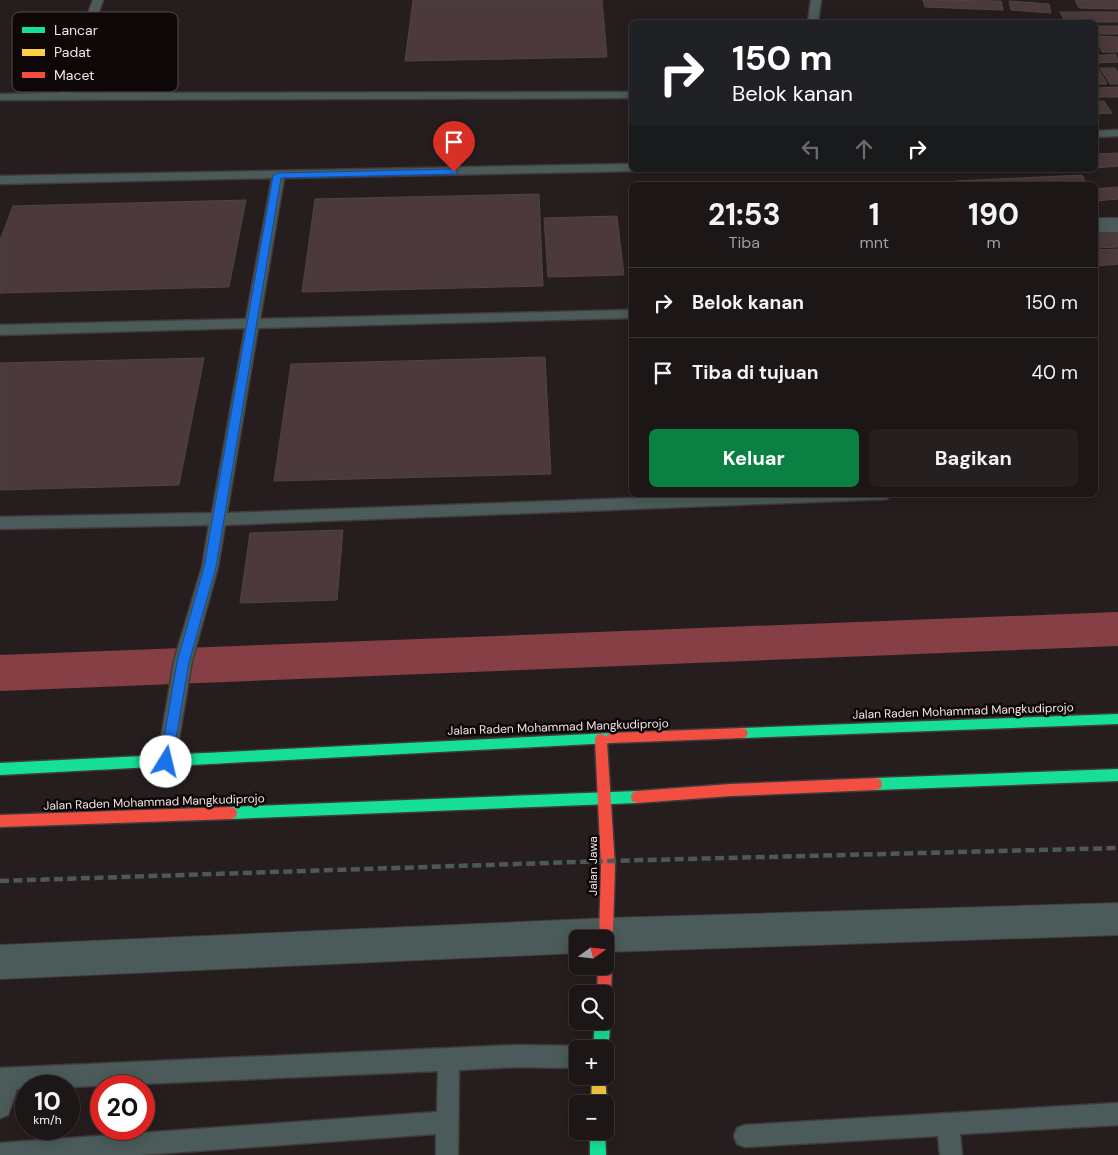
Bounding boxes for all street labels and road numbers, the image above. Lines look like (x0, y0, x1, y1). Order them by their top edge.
street label: Jalan Raden Mohammad Mangkudiprojo (852, 699, 1074, 723)
street label: Jalan Raden Mohammad Mangkudiprojo (447, 715, 669, 739)
street label: Jalan Raden Mohammad Mangkudiprojo (43, 790, 265, 814)
street label: Jalan Jawa (585, 836, 601, 896)

